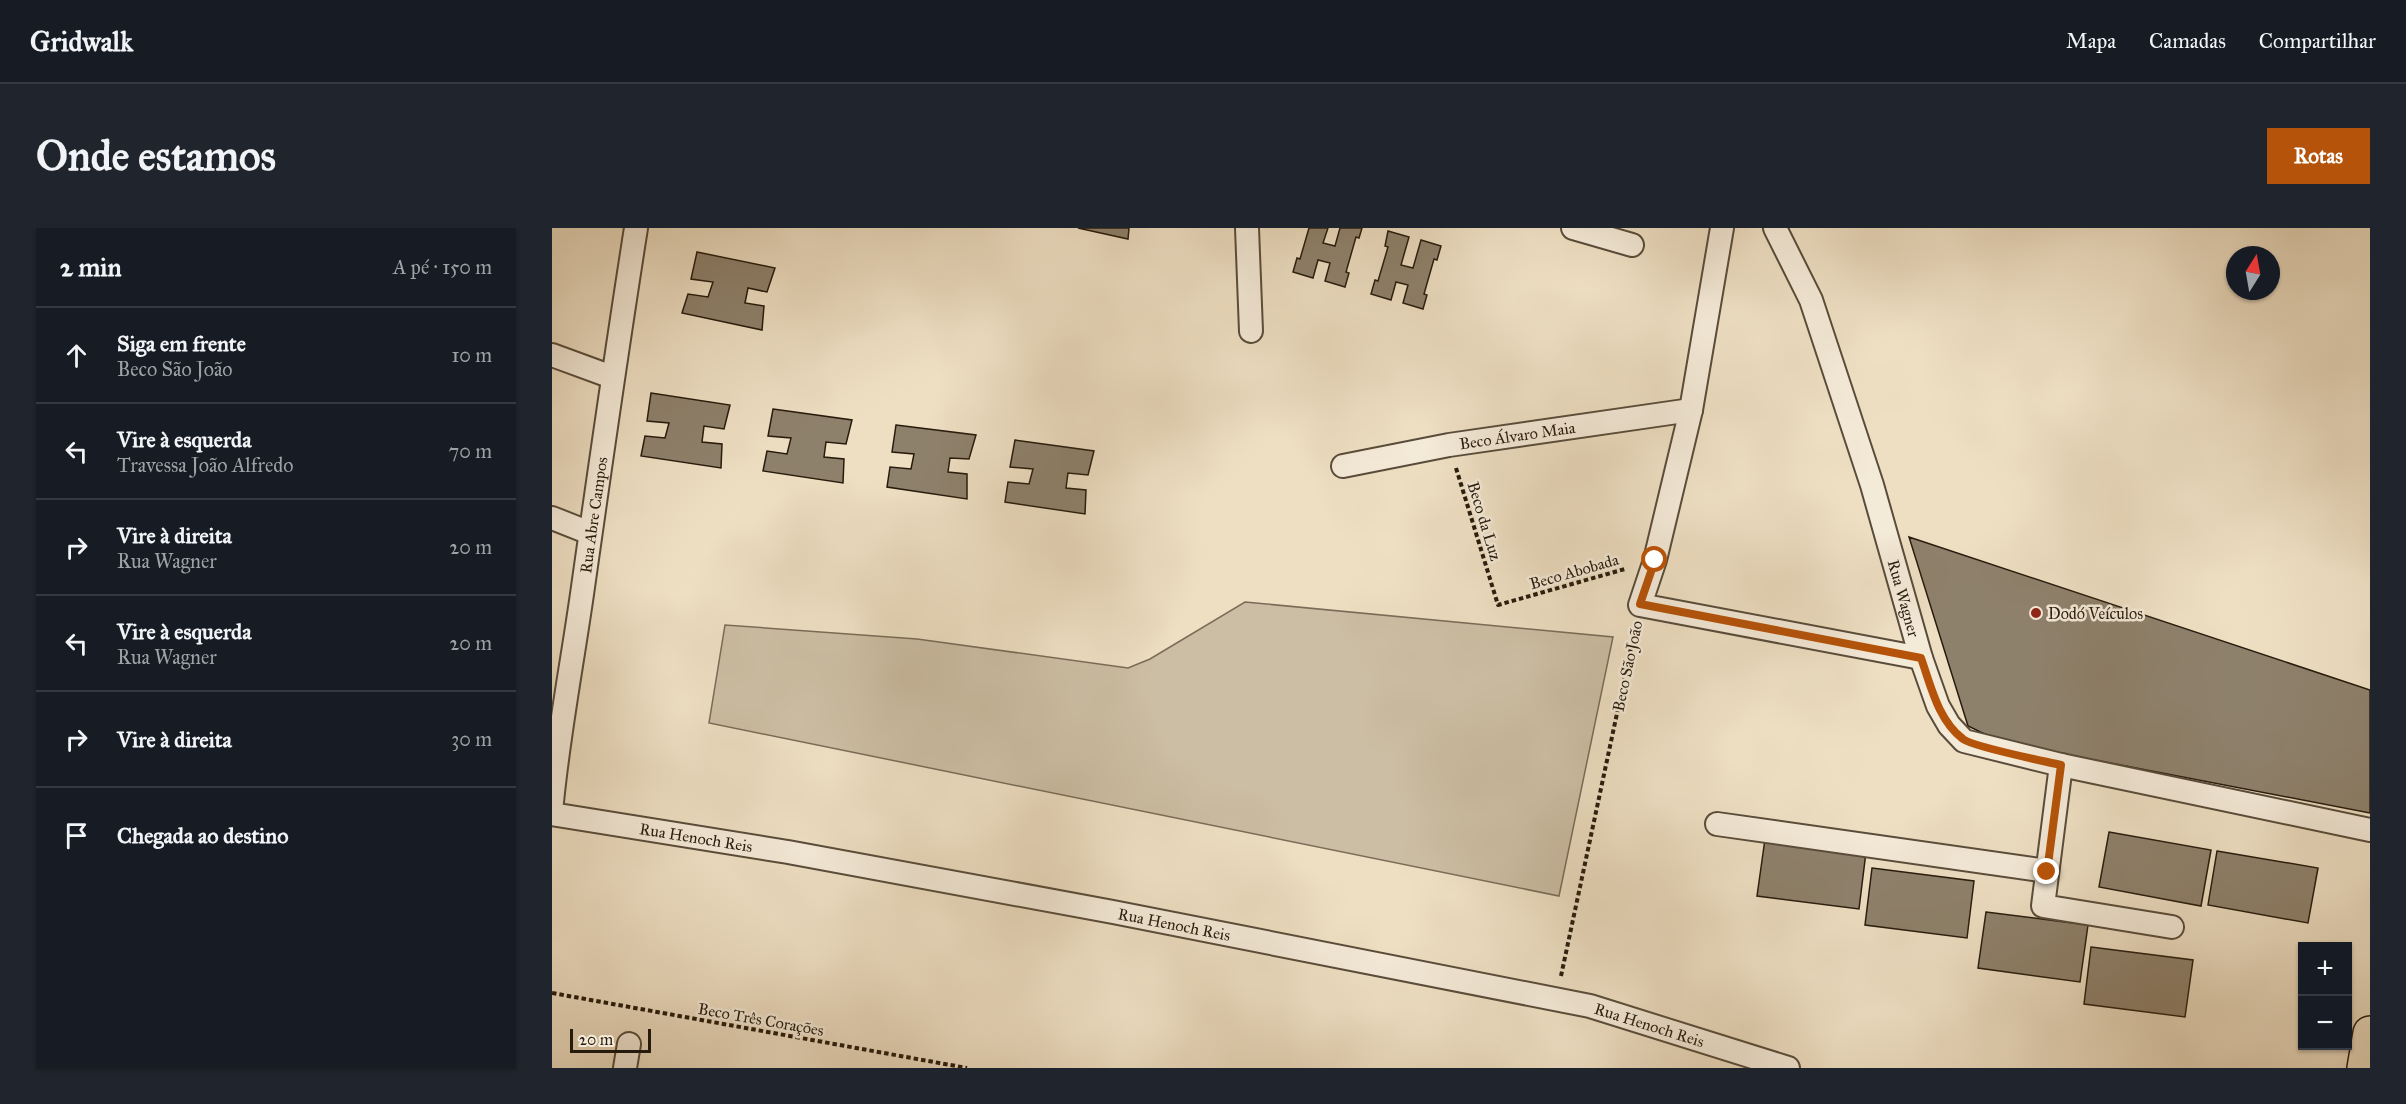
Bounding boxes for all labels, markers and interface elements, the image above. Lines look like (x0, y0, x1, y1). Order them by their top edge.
text: Gridwalk (30, 24, 133, 59)
text: Mapa (2066, 28, 2116, 54)
text: Camadas (2149, 28, 2226, 54)
text: Compartilhar (2259, 28, 2376, 54)
button: Rotas (2267, 128, 2370, 184)
text: Onde estamos (36, 130, 276, 182)
north arrow (2226, 246, 2280, 300)
text: 2 min (60, 251, 121, 283)
text: A pé · 150 m (393, 255, 492, 279)
text: Siga em frente (117, 330, 246, 357)
icon: ahead (60, 339, 93, 372)
text: 10 m (451, 343, 492, 367)
text: Beco São João (117, 357, 233, 381)
street label: Beco Álvaro Maia (1458, 418, 1577, 453)
text: Vire à esquerda (117, 426, 251, 453)
icon: left (60, 435, 93, 468)
text: 70 m (449, 439, 492, 463)
text: Travessa João Alfredo (117, 453, 294, 477)
street label: Rua Abre Campos (576, 455, 612, 575)
street label: Beco da Luz (1464, 479, 1506, 564)
text: Vire à direita (117, 522, 232, 549)
icon: right (60, 531, 93, 564)
text: 20 m (449, 535, 492, 559)
route start (1641, 546, 1667, 572)
text: Rua Wagner (117, 549, 217, 573)
street label: Beco Abobada (1527, 550, 1621, 593)
street label: Rua Wagner (1884, 557, 1924, 639)
place label: Dodó Veículos (2048, 604, 2143, 623)
marker: Dodó Veículos (2029, 606, 2043, 620)
text: Vire à esquerda (117, 618, 251, 645)
street label: Beco São João (1609, 619, 1647, 714)
icon: left (60, 627, 93, 660)
text: 20 m (449, 631, 492, 655)
text: Rua Wagner (117, 645, 217, 669)
icon: right (60, 723, 93, 756)
text: Vire à direita (117, 726, 232, 753)
text: 30 m (451, 727, 492, 751)
icon: arrive (60, 819, 93, 852)
street label: Rua Henoch Reis (638, 819, 754, 856)
text: Chegada ao destino (117, 822, 288, 849)
route end (2033, 858, 2059, 884)
street label: Rua Henoch Reis (1116, 904, 1232, 945)
map controls (2298, 942, 2352, 1050)
button: + (2298, 942, 2352, 996)
button: − (2298, 996, 2352, 1050)
street label: Beco Três Corações (697, 999, 825, 1040)
street label: Rua Henoch Reis (1592, 999, 1707, 1051)
scale bar (570, 1026, 651, 1054)
text: 20 m (579, 1030, 613, 1049)

